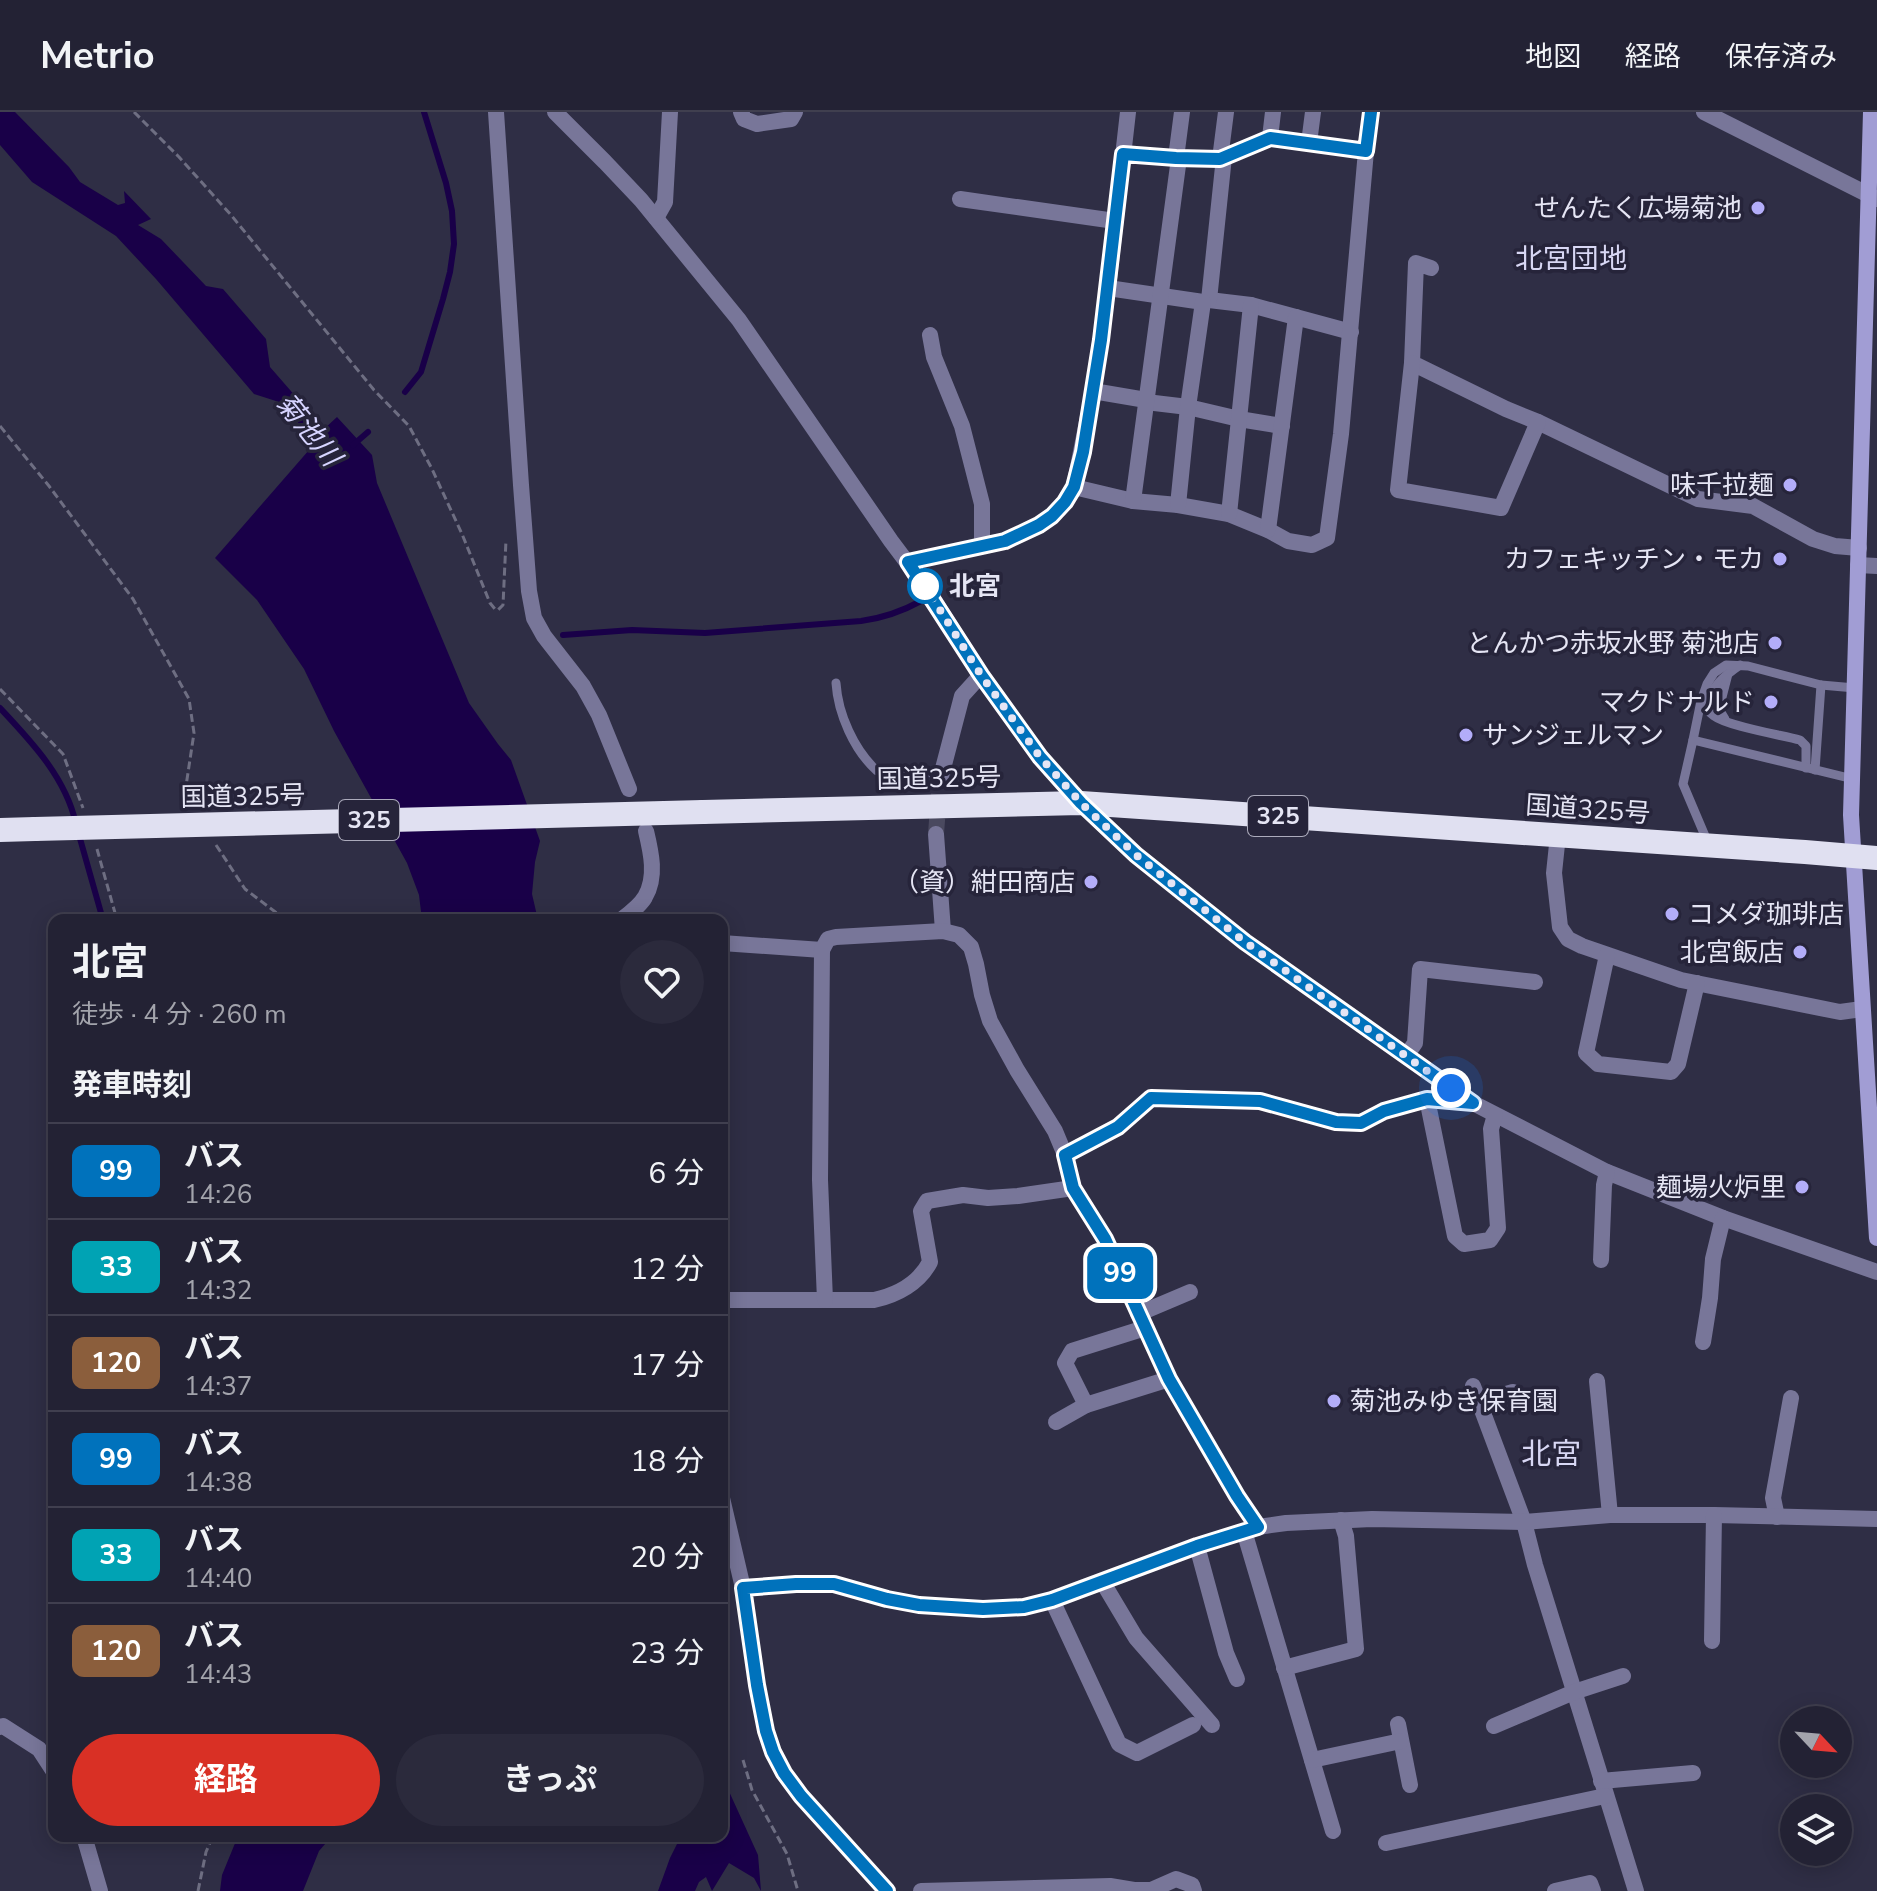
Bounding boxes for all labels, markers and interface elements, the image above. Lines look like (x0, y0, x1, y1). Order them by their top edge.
text: Metrio (40, 30, 155, 81)
text: 地図 (1525, 38, 1581, 76)
text: 経路 (1625, 38, 1681, 76)
text: 保存済み (1725, 38, 1837, 76)
place label: せんたく広場菊池 (1534, 191, 1742, 226)
marker: せんたく広場菊池 (1749, 199, 1767, 217)
district label: 北宮団地 (1515, 240, 1627, 278)
water label: 菊池川 (267, 385, 351, 477)
place label: 味千拉麺 (1670, 468, 1774, 503)
marker: 味千拉麺 (1781, 476, 1799, 494)
place label: カフェキッチン・モカ (1504, 542, 1764, 577)
marker: カフェキッチン・モカ (1771, 550, 1789, 568)
marker: 北宮 (908, 569, 942, 603)
place label: 北宮 (949, 569, 1001, 604)
place label: とんかつ赤坂水野 菊池店 (1466, 626, 1759, 661)
marker: とんかつ赤坂水野 菊池店 (1766, 634, 1784, 652)
place label: マクドナルド (1599, 685, 1755, 720)
marker: マクドナルド (1762, 693, 1780, 711)
place label: サンジェルマン (1482, 718, 1664, 753)
marker: サンジェルマン (1457, 726, 1475, 744)
street label: 国道325号 (876, 760, 1002, 797)
street label: 国道325号 (180, 778, 306, 815)
street label: 国道325号 (1524, 788, 1651, 831)
road number: 325 (1248, 796, 1308, 836)
road number: 325 (339, 800, 399, 840)
place label: （資）紺田商店 (893, 865, 1075, 900)
marker: （資）紺田商店 (1082, 873, 1100, 891)
place label: コメダ珈琲店 (1688, 897, 1844, 932)
marker: コメダ珈琲店 (1663, 905, 1681, 923)
place label: 北宮飯店 (1680, 935, 1784, 970)
text: 北宮 (72, 937, 148, 988)
button: heart (620, 940, 704, 1024)
marker: 北宮飯店 (1791, 943, 1809, 961)
text: 徒歩 · 4 分 · 260 m (72, 997, 287, 1032)
text: 発車時刻 (72, 1065, 192, 1106)
your location (1431, 1068, 1471, 1108)
text: バス (184, 1136, 244, 1177)
text: 99 (99, 1152, 133, 1190)
text: 6 分 (648, 1153, 704, 1194)
place label: 麺場火炉里 (1656, 1170, 1786, 1205)
text: 14:26 (184, 1177, 252, 1212)
marker: 麺場火炉里 (1793, 1178, 1811, 1196)
text: バス (184, 1232, 244, 1273)
line badge: 99 (1084, 1247, 1156, 1299)
text: 33 (99, 1248, 133, 1286)
text: 12 分 (630, 1249, 704, 1290)
text: 99 (1103, 1254, 1137, 1292)
text: 14:32 (184, 1273, 252, 1308)
text: バス (184, 1328, 244, 1369)
text: 120 (91, 1344, 141, 1382)
text: 17 分 (630, 1345, 704, 1386)
text: 14:37 (184, 1369, 252, 1404)
place label: 菊池みゆき保育園 (1350, 1384, 1558, 1419)
marker: 菊池みゆき保育園 (1325, 1392, 1343, 1410)
text: バス (184, 1424, 244, 1465)
district label: 北宮 (1521, 1434, 1581, 1475)
text: 99 (99, 1440, 133, 1478)
text: 18 分 (630, 1441, 704, 1482)
text: 14:38 (184, 1465, 252, 1500)
text: バス (184, 1520, 244, 1561)
text: 33 (99, 1536, 133, 1574)
text: 20 分 (630, 1537, 704, 1578)
text: 14:40 (184, 1561, 252, 1596)
text: バス (184, 1616, 244, 1657)
text: 120 (91, 1632, 141, 1670)
text: 23 分 (630, 1633, 704, 1674)
text: 14:43 (184, 1657, 252, 1692)
north arrow (1780, 1706, 1852, 1778)
map controls (1780, 1706, 1852, 1866)
button: 経路 (72, 1734, 380, 1826)
button: きっぷ (396, 1734, 704, 1826)
button: layers (1780, 1794, 1852, 1866)

